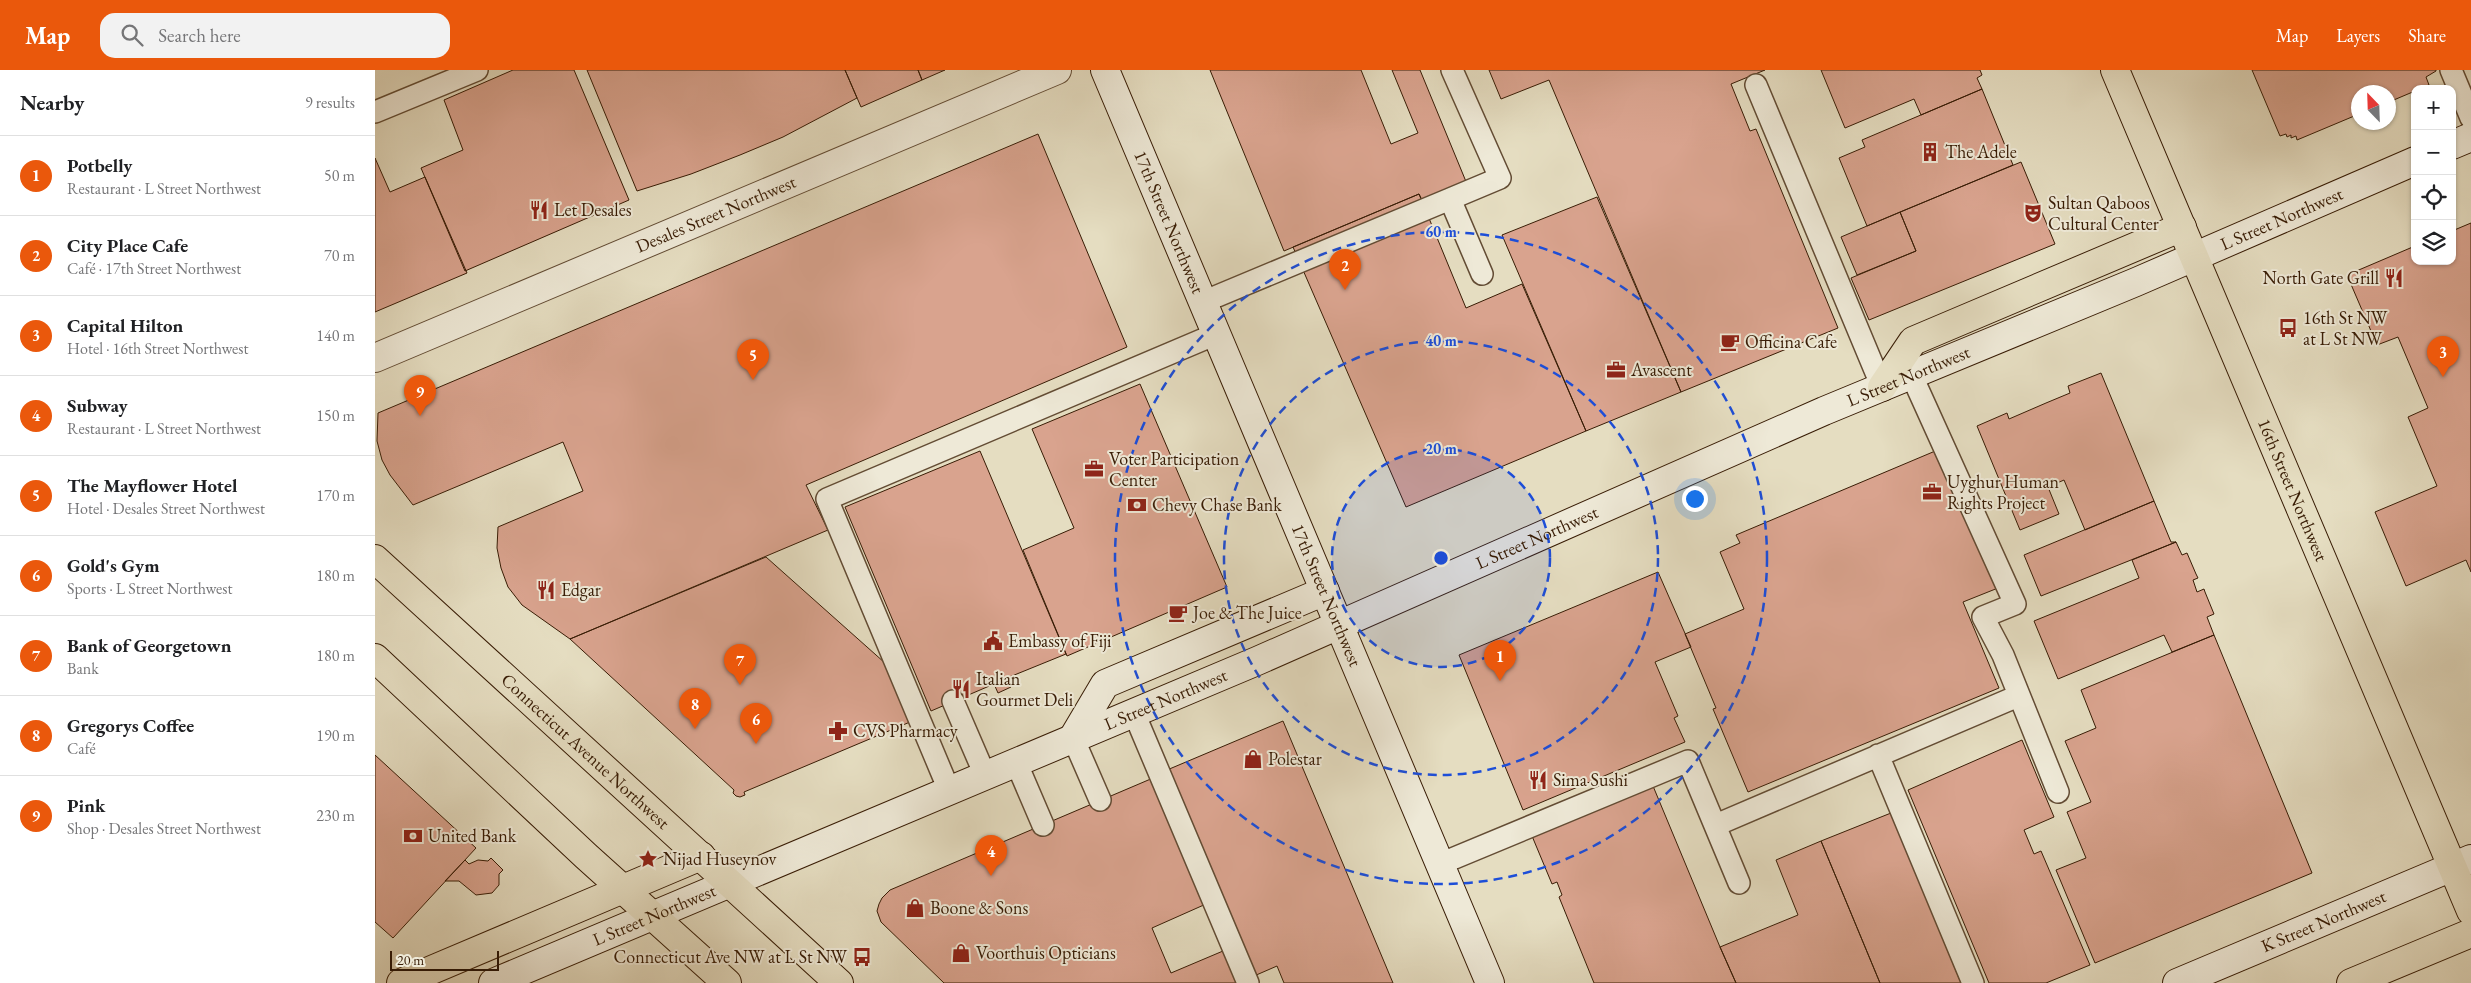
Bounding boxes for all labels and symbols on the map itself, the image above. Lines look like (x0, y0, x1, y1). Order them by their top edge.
north arrow (2351, 85, 2396, 130)
place label: The Adele (1945, 140, 2017, 163)
building icon: The Adele (1919, 141, 1941, 163)
street label: 17th Street Northwest (1129, 147, 1210, 297)
street label: Desales Street Northwest (632, 169, 800, 258)
street label: L Street Northwest (2216, 182, 2347, 255)
place label: Sultan Qaboos Cultural Center (2048, 191, 2159, 235)
place label: Let Desales (554, 198, 632, 221)
restaurant icon: Let Desales (528, 199, 550, 221)
theatre icon: Sultan Qaboos Cultural Center (2022, 202, 2044, 224)
text: 60 m (1425, 222, 1457, 241)
pin: 2 (1329, 249, 1361, 290)
place label: North Gate Grill (2263, 266, 2379, 289)
restaurant icon: North Gate Grill (2383, 267, 2405, 289)
place label: 16th St NW at L St NW (2303, 306, 2388, 350)
bus stop icon: 16th St NW at L St NW (2277, 317, 2299, 339)
place label: Officina Cafe (1745, 330, 1837, 353)
text: 40 m (1425, 331, 1457, 350)
cafe icon: Officina Cafe (1719, 331, 1741, 353)
pin: 3 (2427, 336, 2459, 377)
pin: 5 (737, 339, 769, 380)
street label: L Street Northwest (1843, 340, 1974, 411)
place label: Avascent (1630, 358, 1692, 381)
office icon: Avascent (1605, 359, 1627, 381)
pin: 9 (404, 375, 436, 416)
street label: 16th Street Northwest (2253, 415, 2334, 565)
text: 20 m (1425, 439, 1457, 458)
place label: Voter Participation Center (1109, 447, 1240, 491)
office icon: Voter Participation Center (1083, 458, 1105, 480)
place label: Uyghur Human Rights Project (1947, 470, 2060, 514)
office icon: Uyghur Human Rights Project (1921, 481, 1943, 503)
your location (1682, 486, 1708, 512)
place label: Chevy Chase Bank (1152, 493, 1282, 516)
bank icon: Chevy Chase Bank (1126, 494, 1148, 516)
street label: L Street Northwest (1472, 500, 1602, 574)
street label: 17th Street Northwest (1287, 520, 1367, 670)
centre of rings (1432, 549, 1450, 567)
place label: Edgar (561, 578, 601, 601)
restaurant icon: Edgar (535, 579, 557, 601)
place label: Joe & The Juice (1191, 601, 1302, 624)
cafe icon: Joe & The Juice (1167, 602, 1189, 624)
place label: Embassy of Fiji (1008, 629, 1112, 652)
public building icon: Embassy of Fiji (982, 630, 1004, 652)
pin: 1 (1484, 640, 1516, 681)
pin: 7 (724, 644, 756, 685)
street label: L Street Northwest (1100, 663, 1231, 735)
place label: Italian Gourmet Deli (976, 667, 1074, 711)
street label: Connecticut Avenue Northwest (497, 668, 675, 834)
restaurant icon: Italian Gourmet Deli (950, 678, 972, 700)
pin: 8 (679, 688, 711, 729)
pin: 6 (740, 703, 772, 744)
place label: CVS Pharmacy (853, 719, 958, 742)
pharmacy icon: CVS Pharmacy (827, 720, 849, 742)
place label: Polestar (1268, 747, 1322, 770)
shop icon: Polestar (1242, 748, 1264, 770)
place label: Sima Sushi (1553, 768, 1629, 791)
restaurant icon: Sima Sushi (1527, 769, 1549, 791)
place label: United Bank (428, 824, 517, 847)
bank icon: United Bank (402, 825, 424, 847)
pin: 4 (975, 835, 1007, 876)
place label: Nijad Huseynov (663, 847, 777, 870)
place icon: Nijad Huseynov (637, 848, 659, 870)
street label: L Street Northwest (589, 878, 719, 951)
street label: K Street Northwest (2257, 884, 2389, 957)
place label: Boone & Sons (930, 896, 1029, 919)
shop icon: Boone & Sons (904, 897, 926, 919)
place label: Voorthuis Opticians (976, 941, 1116, 964)
shop icon: Voorthuis Opticians (950, 942, 972, 964)
place label: Connecticut Ave NW at L St NW (614, 945, 848, 968)
bus stop icon: Connecticut Ave NW at L St NW (851, 946, 873, 968)
scale bar (390, 948, 499, 971)

